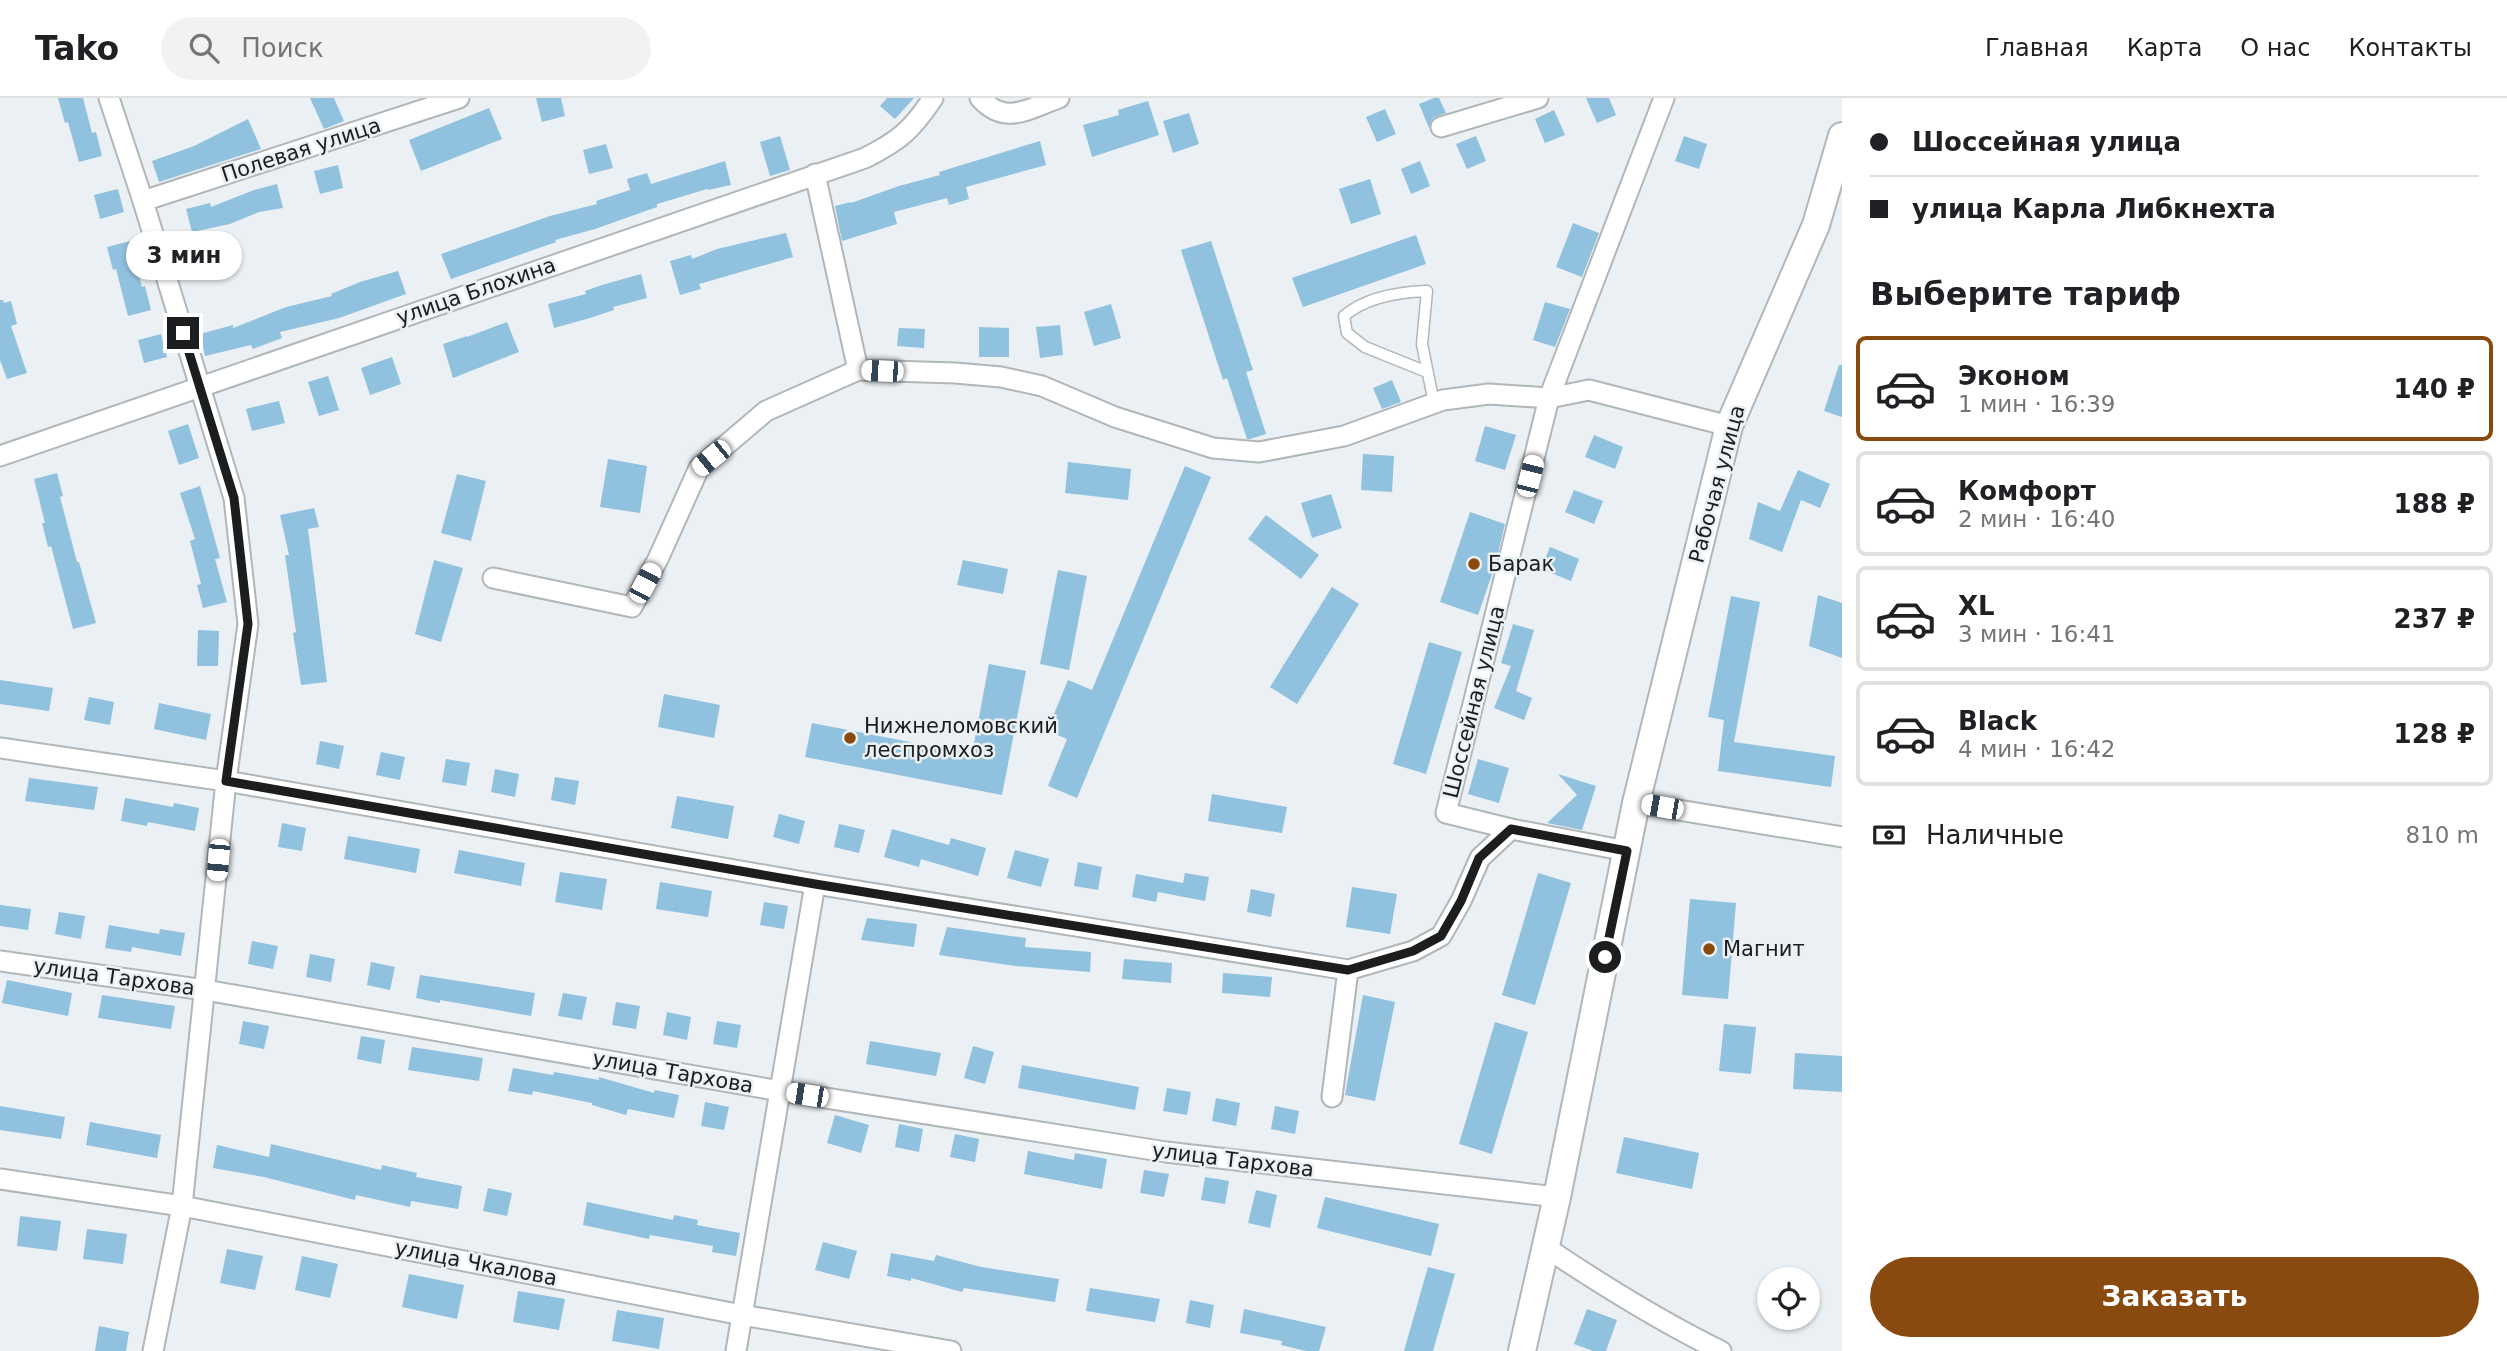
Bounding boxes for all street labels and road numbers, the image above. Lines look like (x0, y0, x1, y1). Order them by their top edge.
street label: Полевая улица (218, 113, 384, 187)
street label: улица Блохина (393, 253, 559, 329)
street label: Рабочая улица (1684, 402, 1750, 566)
street label: Шоссейная улица (1438, 603, 1510, 801)
street label: улица Тархова (32, 954, 196, 1000)
street label: улица Тархова (591, 1046, 755, 1098)
street label: улица Тархова (1151, 1138, 1315, 1182)
street label: улица Чкалова (393, 1235, 559, 1291)

